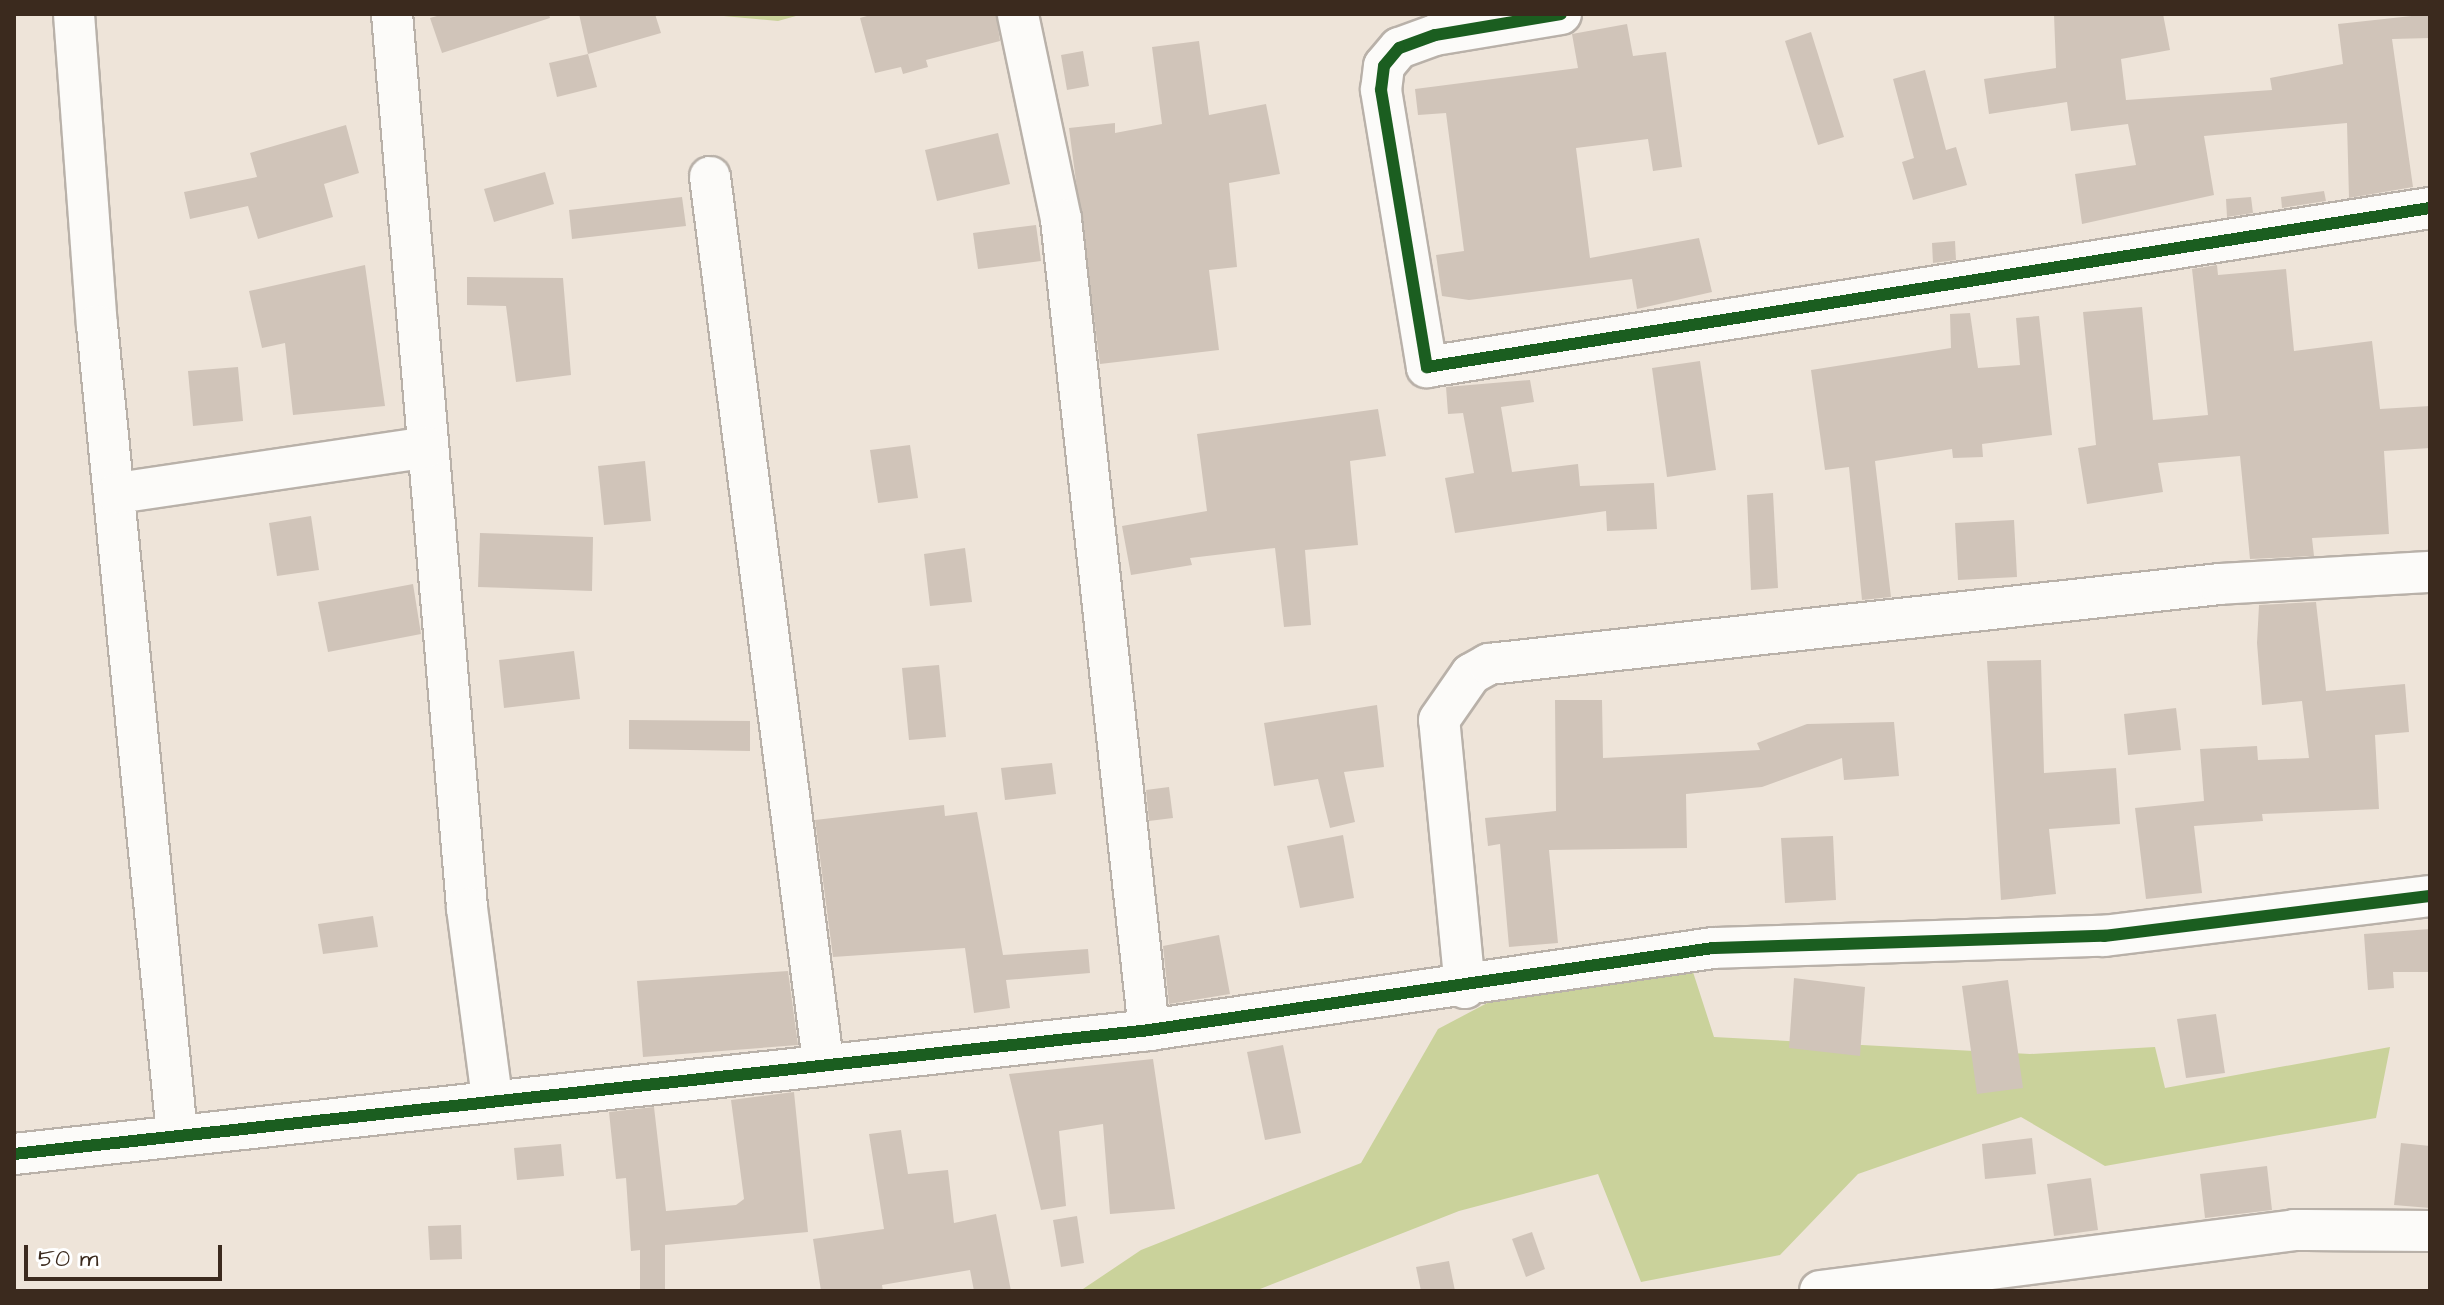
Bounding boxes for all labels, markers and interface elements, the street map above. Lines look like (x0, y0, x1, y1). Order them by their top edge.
scale bar (28, 1229, 226, 1279)
text: 50 m (38, 1242, 98, 1276)

